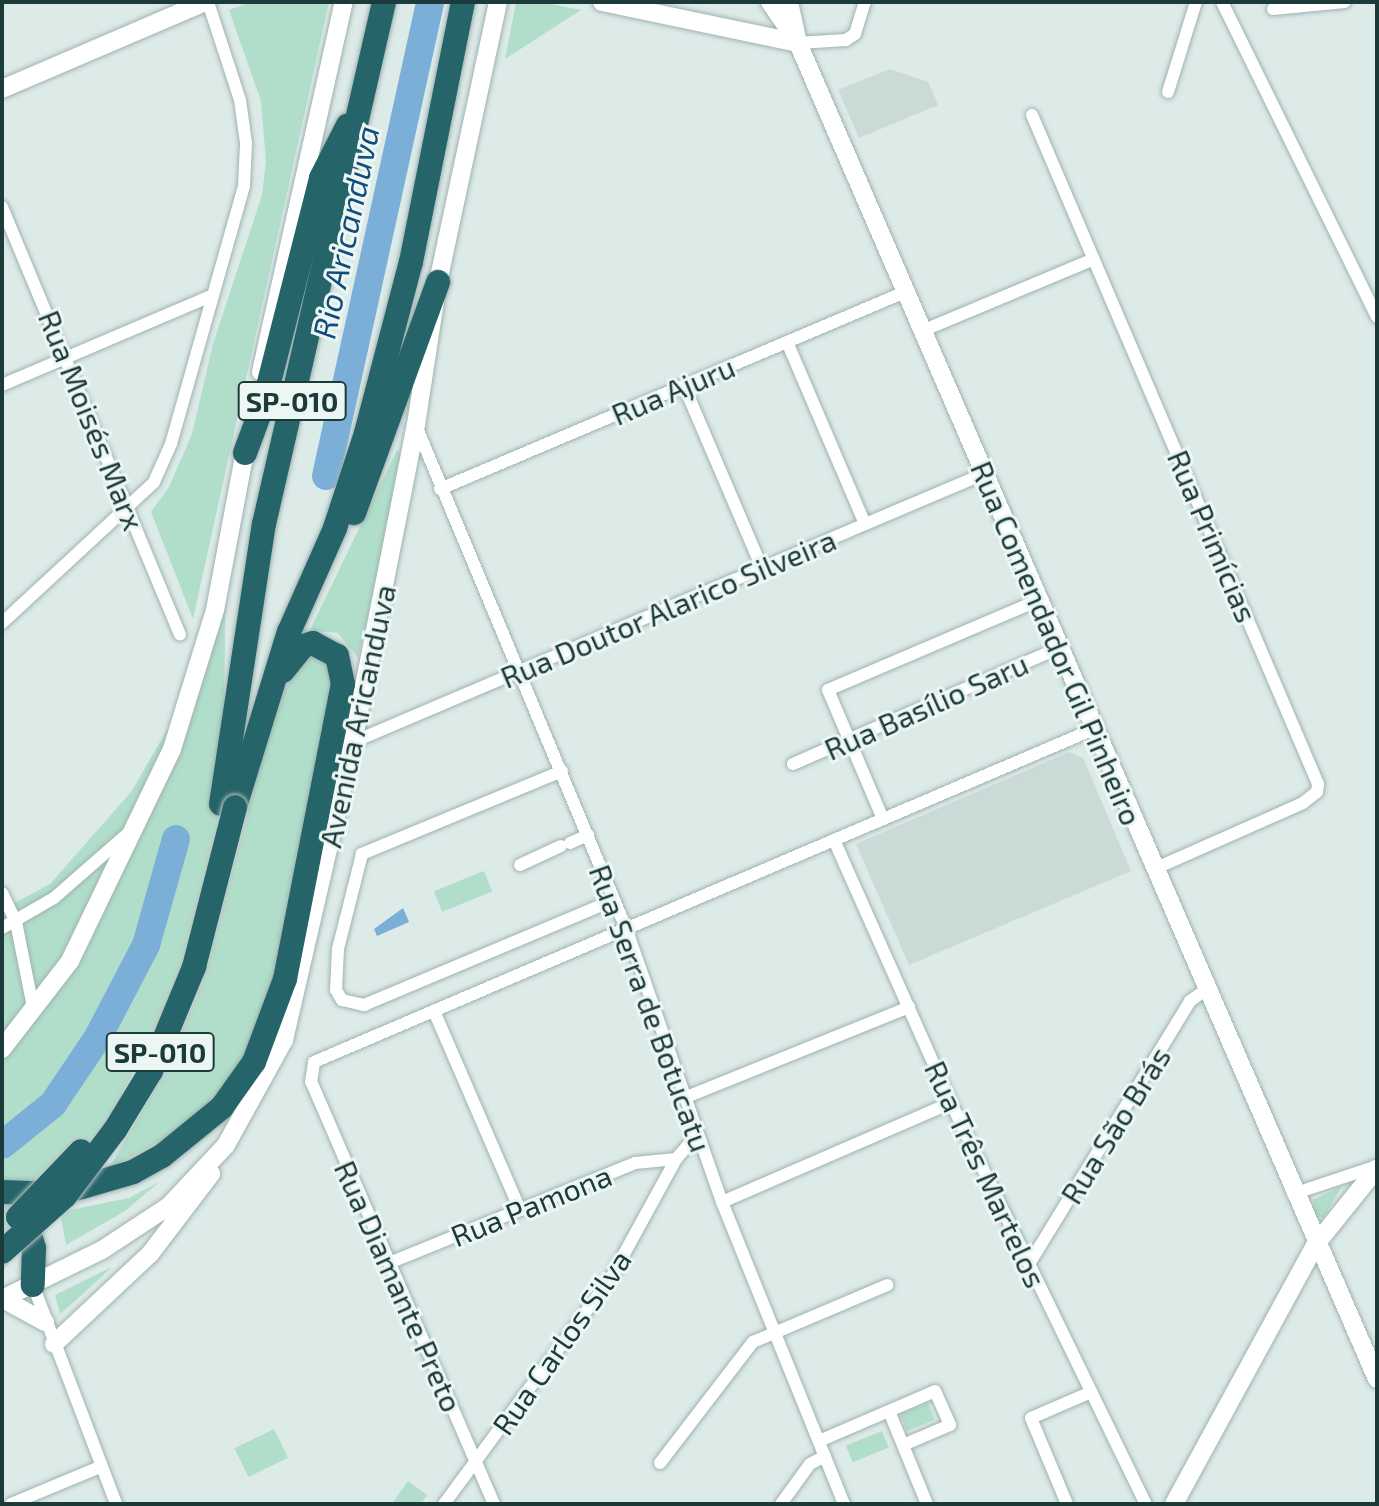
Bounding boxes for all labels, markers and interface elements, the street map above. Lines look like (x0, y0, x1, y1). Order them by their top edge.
water label: Rio Aricanduva (304, 122, 386, 342)
street label: Rua Moisés Marx (32, 305, 152, 535)
street label: Rua Ajuru (606, 348, 740, 432)
road number: SP-010 (236, 377, 348, 425)
street label: Rua Primícias (1161, 444, 1265, 628)
street label: Rua Comendador Gil Pinheiro (964, 455, 1150, 831)
street label: Rua Doutor Alarico Silveira (494, 521, 842, 695)
street label: Avenida Aricanduva (311, 581, 403, 851)
street label: Rua Basílio Saru (819, 645, 1033, 767)
street label: Rua Serra de Botucatu (582, 860, 720, 1156)
road number: SP-010 (104, 1028, 216, 1076)
street label: Rua São Brás (1053, 1040, 1177, 1210)
street label: Rua Três Martelos (918, 1055, 1054, 1293)
street label: Rua Diamante Preto (327, 1155, 471, 1417)
street label: Rua Pamona (445, 1156, 617, 1254)
street label: Rua Carlos Silva (484, 1243, 638, 1441)

